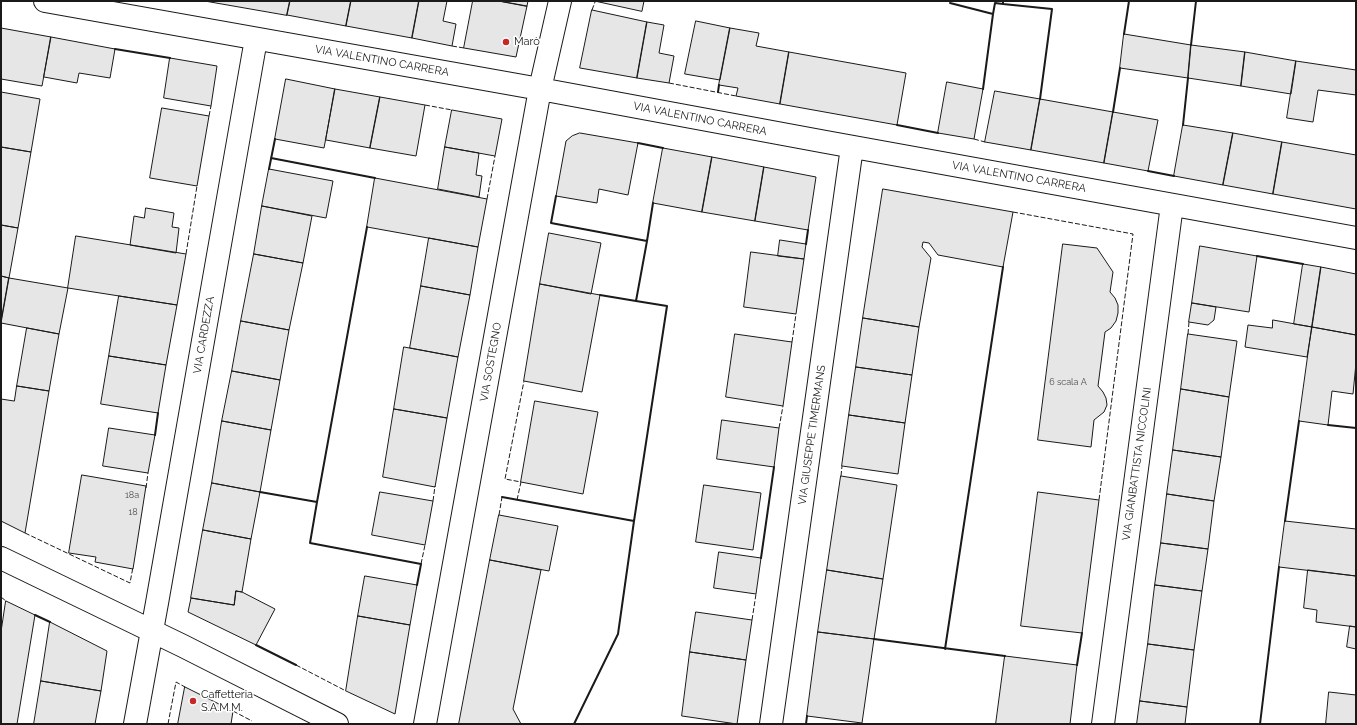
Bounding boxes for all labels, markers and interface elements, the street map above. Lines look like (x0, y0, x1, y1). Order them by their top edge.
place label: Marò (514, 35, 540, 49)
marker: Marò (501, 37, 511, 47)
street label: VIA VALENTINO CARRERA (314, 43, 450, 79)
street label: VIA VALENTINO CARRERA (632, 100, 768, 138)
street label: VIA VALENTINO CARRERA (951, 159, 1087, 195)
street label: VIA CARDEZZA (191, 295, 217, 375)
street label: VIA SOSTEGNO (478, 322, 504, 402)
street label: VIA GIUSEPPE TIMERMANS (796, 364, 828, 506)
house number: 6 scala A (1049, 377, 1087, 387)
street label: VIA GIANBATTISTA NICCOLINI (1120, 387, 1154, 541)
house number: 18a (125, 490, 139, 500)
house number: 18 (128, 507, 138, 517)
place label: Caffetteria S.A.M.M. (201, 688, 253, 714)
marker: Caffetteria S.A.M.M. (188, 696, 198, 706)

